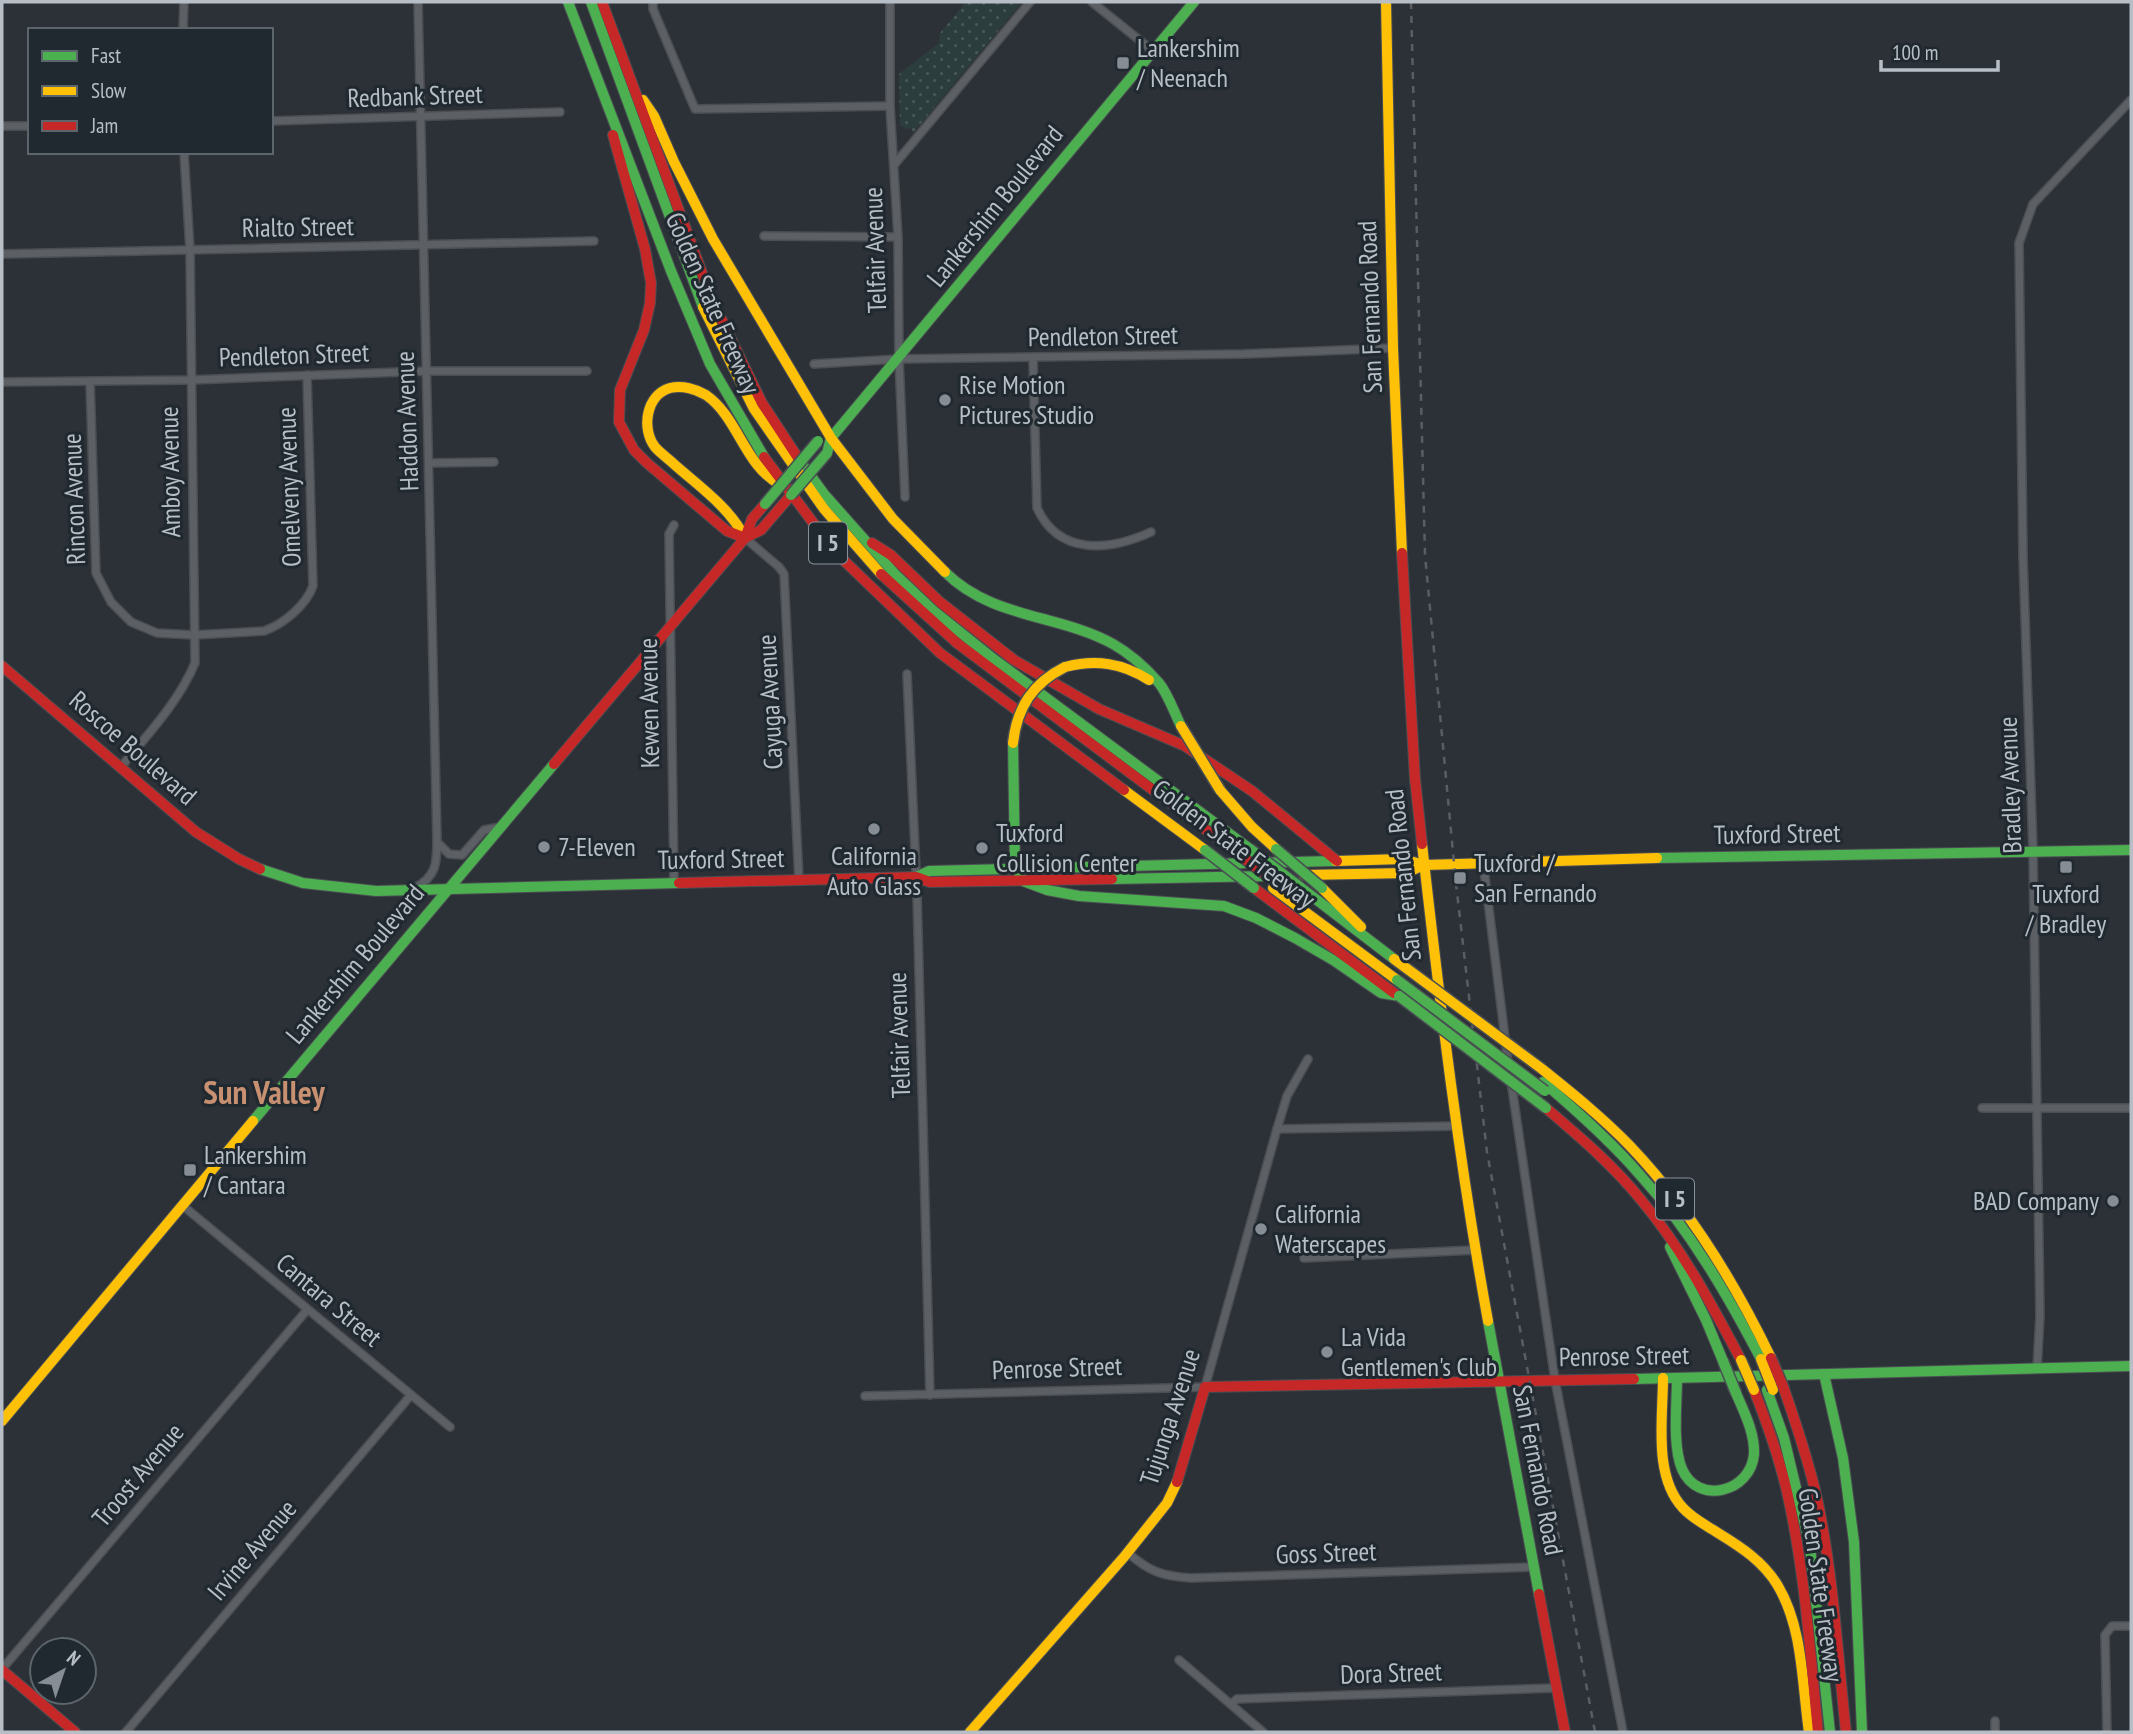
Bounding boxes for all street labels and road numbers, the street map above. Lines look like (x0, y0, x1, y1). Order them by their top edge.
street label: Redbank Street (347, 77, 483, 114)
street label: Lankershim Boulevard (919, 118, 1070, 293)
street label: Telfair Avenue (856, 186, 893, 314)
street label: Golden State Freeway (659, 207, 768, 399)
street label: Rialto Street (242, 209, 354, 244)
street label: San Fernando Road (1350, 220, 1389, 394)
street label: Pendleton Street (1028, 318, 1178, 353)
street label: Pendleton Street (218, 335, 370, 374)
street label: Haddon Avenue (388, 350, 425, 492)
street label: Amboy Avenue (152, 406, 187, 538)
street label: Omelveny Avenue (269, 407, 308, 567)
street label: Rincon Avenue (55, 433, 92, 565)
road number: I 5 (809, 522, 847, 564)
street label: Cayuga Avenue (749, 634, 790, 770)
street label: Kewen Avenue (631, 638, 666, 768)
street label: Roscoe Boulevard (63, 683, 204, 812)
street label: Bradley Avenue (1991, 716, 2028, 854)
street label: Golden State Freeway (1146, 772, 1322, 916)
street label: San Fernando Road (1377, 787, 1428, 963)
street label: Tuxford Street (1713, 816, 1841, 851)
street label: Tuxford Street (657, 841, 785, 876)
street label: Lankershim Boulevard (278, 877, 431, 1050)
street label: Telfair Avenue (880, 971, 917, 1099)
road number: I 5 (1656, 1178, 1694, 1219)
street label: Cantara Street (270, 1246, 389, 1353)
street label: Penrose Street (1559, 1338, 1689, 1373)
street label: Tujunga Avenue (1132, 1345, 1207, 1489)
street label: Penrose Street (991, 1349, 1123, 1386)
street label: San Fernando Road (1506, 1382, 1571, 1558)
street label: Troost Avenue (85, 1416, 191, 1533)
street label: Golden State Freeway (1792, 1486, 1851, 1684)
street label: Irvine Avenue (200, 1492, 303, 1607)
street label: Goss Street (1275, 1534, 1377, 1571)
street label: Dora Street (1340, 1654, 1442, 1691)

